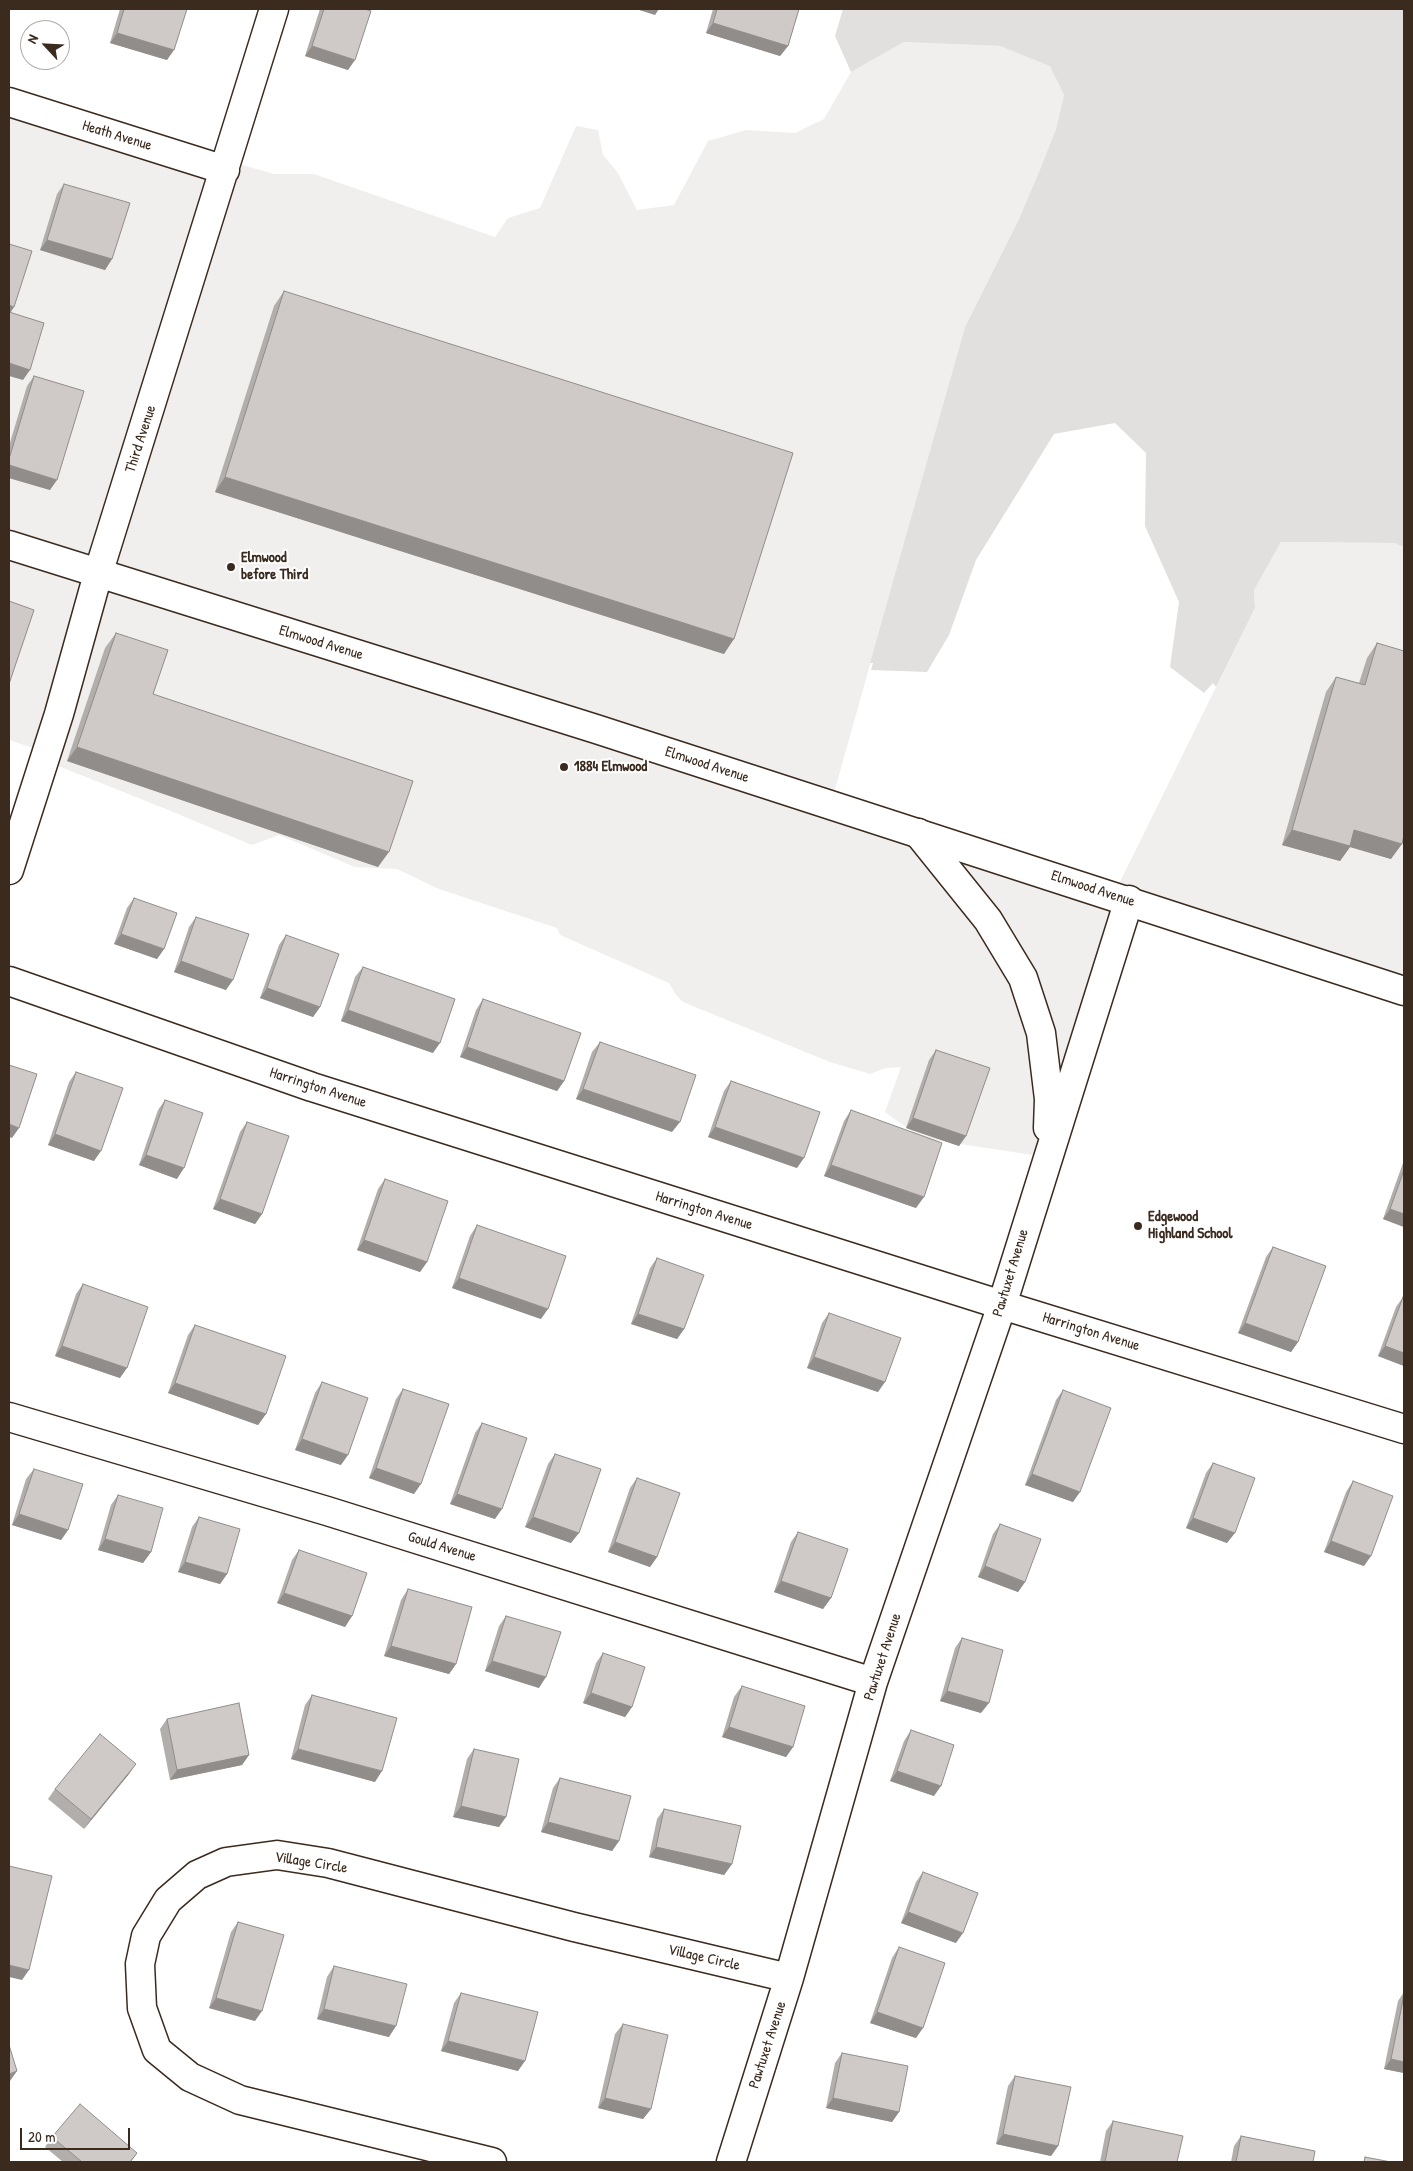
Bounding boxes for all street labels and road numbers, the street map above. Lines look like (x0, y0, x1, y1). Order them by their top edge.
street label: Heath Avenue (80, 117, 154, 155)
street label: Third Avenue (122, 403, 160, 475)
street label: Elmwood Avenue (277, 622, 365, 664)
street label: Elmwood Avenue (663, 743, 751, 787)
street label: Elmwood Avenue (1049, 867, 1137, 911)
street label: Harrington Avenue (267, 1064, 369, 1112)
street label: Harrington Avenue (653, 1188, 755, 1234)
street label: Pawtuxet Avenue (989, 1227, 1033, 1319)
street label: Harrington Avenue (1040, 1309, 1142, 1355)
street label: Gould Avenue (406, 1528, 478, 1566)
street label: Pawtuxet Avenue (860, 1611, 906, 1703)
street label: Village Circle (273, 1848, 349, 1878)
street label: Village Circle (666, 1941, 742, 1975)
street label: Pawtuxet Avenue (745, 1999, 791, 2091)

